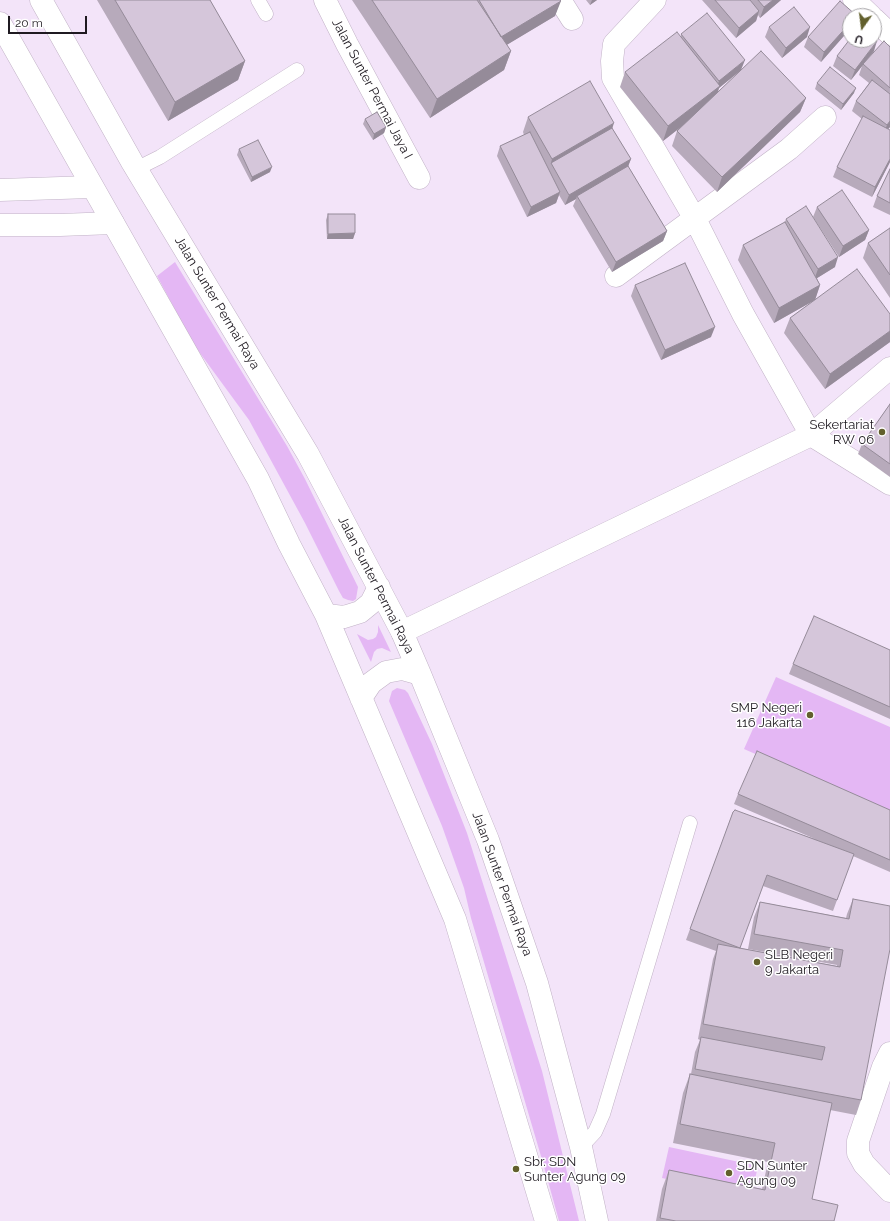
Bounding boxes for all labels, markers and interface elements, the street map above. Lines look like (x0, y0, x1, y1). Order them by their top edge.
scale bar (10, 8, 89, 34)
north arrow (842, 8, 882, 48)
text: 20 m (15, 16, 43, 30)
street label: Jalan Sunter Permai Jaya I (328, 16, 416, 162)
text: U (854, 32, 865, 46)
street label: Jalan Sunter Permai Raya (171, 234, 263, 372)
place label: Sekertariat RW 06 (810, 417, 874, 448)
marker: Sekertariat RW 06 (877, 427, 887, 437)
street label: Jalan Sunter Permai Raya (335, 514, 417, 656)
place label: SMP Negeri 116 Jakarta (731, 700, 802, 731)
marker: SMP Negeri 116 Jakarta (805, 710, 815, 720)
street label: Jalan Sunter Permai Raya (469, 810, 535, 958)
place label: SLB Negeri 9 Jakarta (765, 947, 833, 978)
marker: SLB Negeri 9 Jakarta (752, 957, 762, 967)
place label: Sbr. SDN Sunter Agung 09 (524, 1154, 626, 1185)
place label: SDN Sunter Agung 09 (737, 1158, 807, 1189)
marker: Sbr. SDN Sunter Agung 09 (511, 1164, 521, 1174)
marker: SDN Sunter Agung 09 (724, 1168, 734, 1178)

